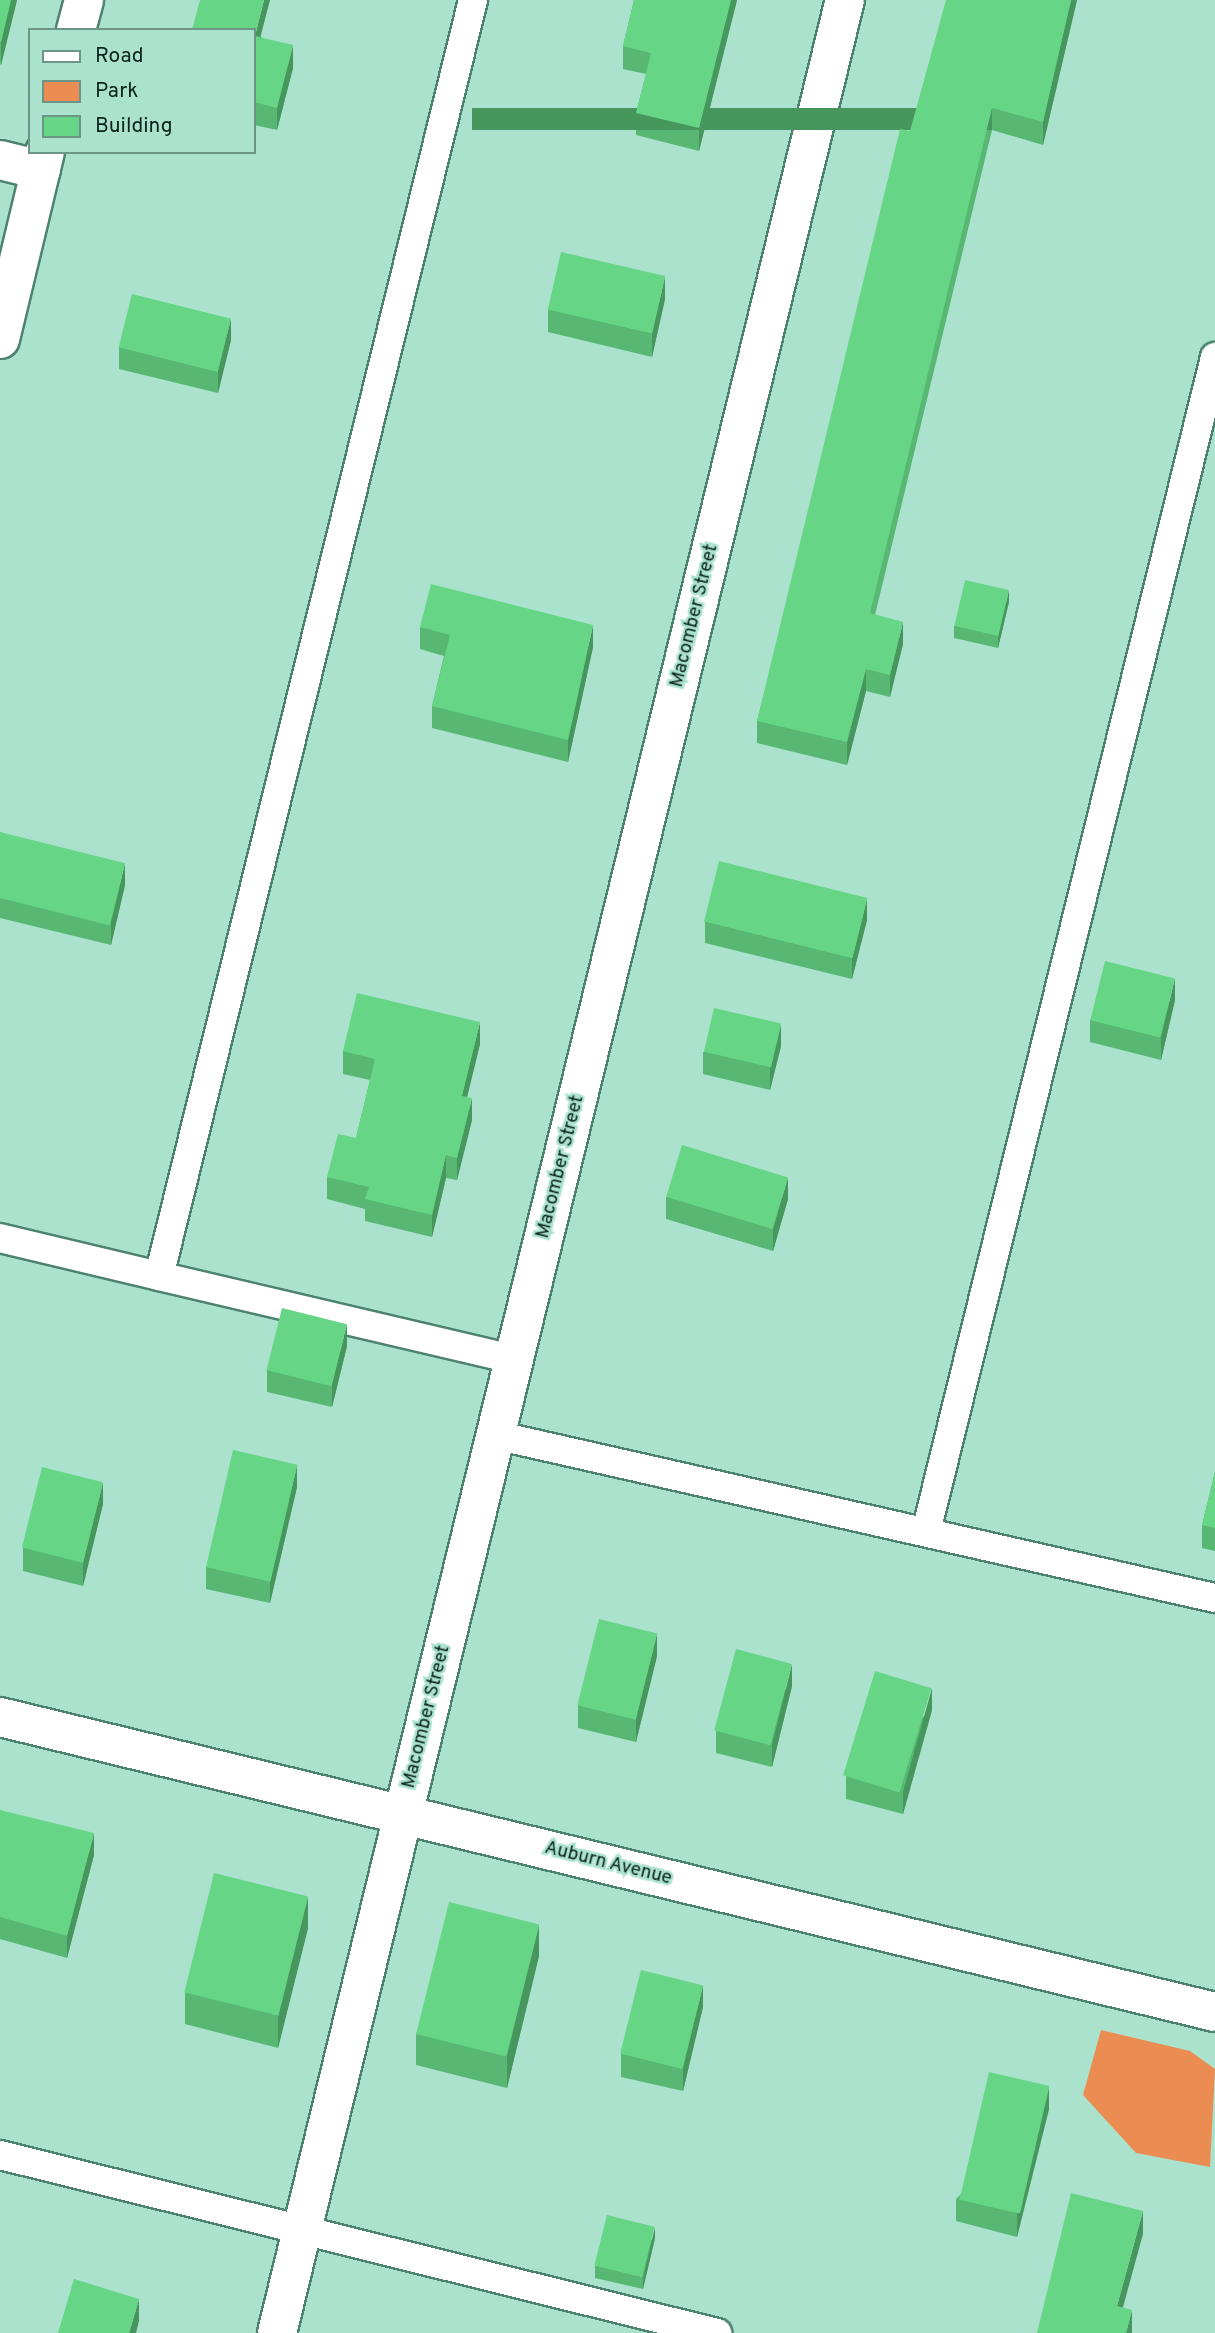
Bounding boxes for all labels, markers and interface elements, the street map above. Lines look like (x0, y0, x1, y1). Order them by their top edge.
legend (28, 28, 256, 154)
text: Road (95, 43, 144, 70)
text: Park (95, 78, 138, 105)
text: Building (95, 113, 173, 140)
street label: Macomber Street (666, 542, 724, 690)
street label: Macomber Street (532, 1093, 590, 1241)
street label: Macomber Street (398, 1643, 456, 1791)
street label: Auburn Avenue (542, 1837, 674, 1891)

